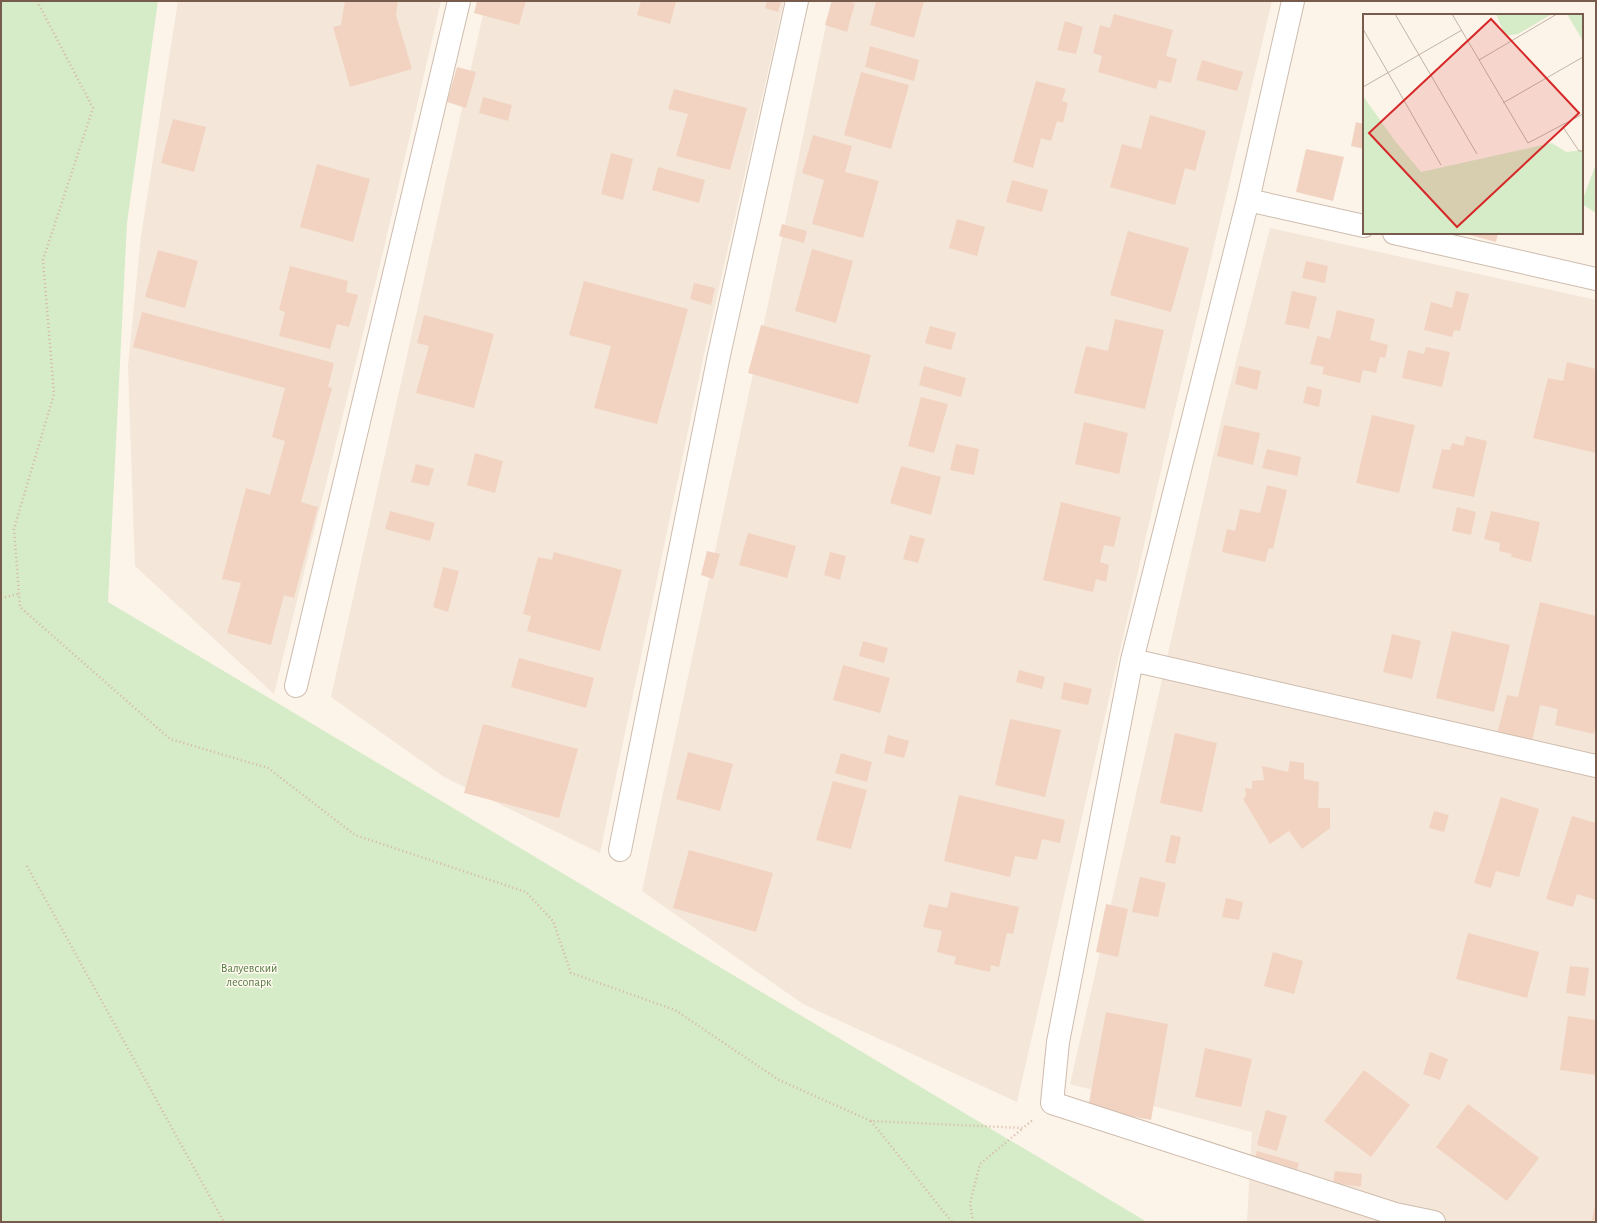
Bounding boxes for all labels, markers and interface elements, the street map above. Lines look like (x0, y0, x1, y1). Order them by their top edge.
inset map (1363, 14, 1583, 234)
park label: Валуевский лесопарк (221, 962, 277, 988)

